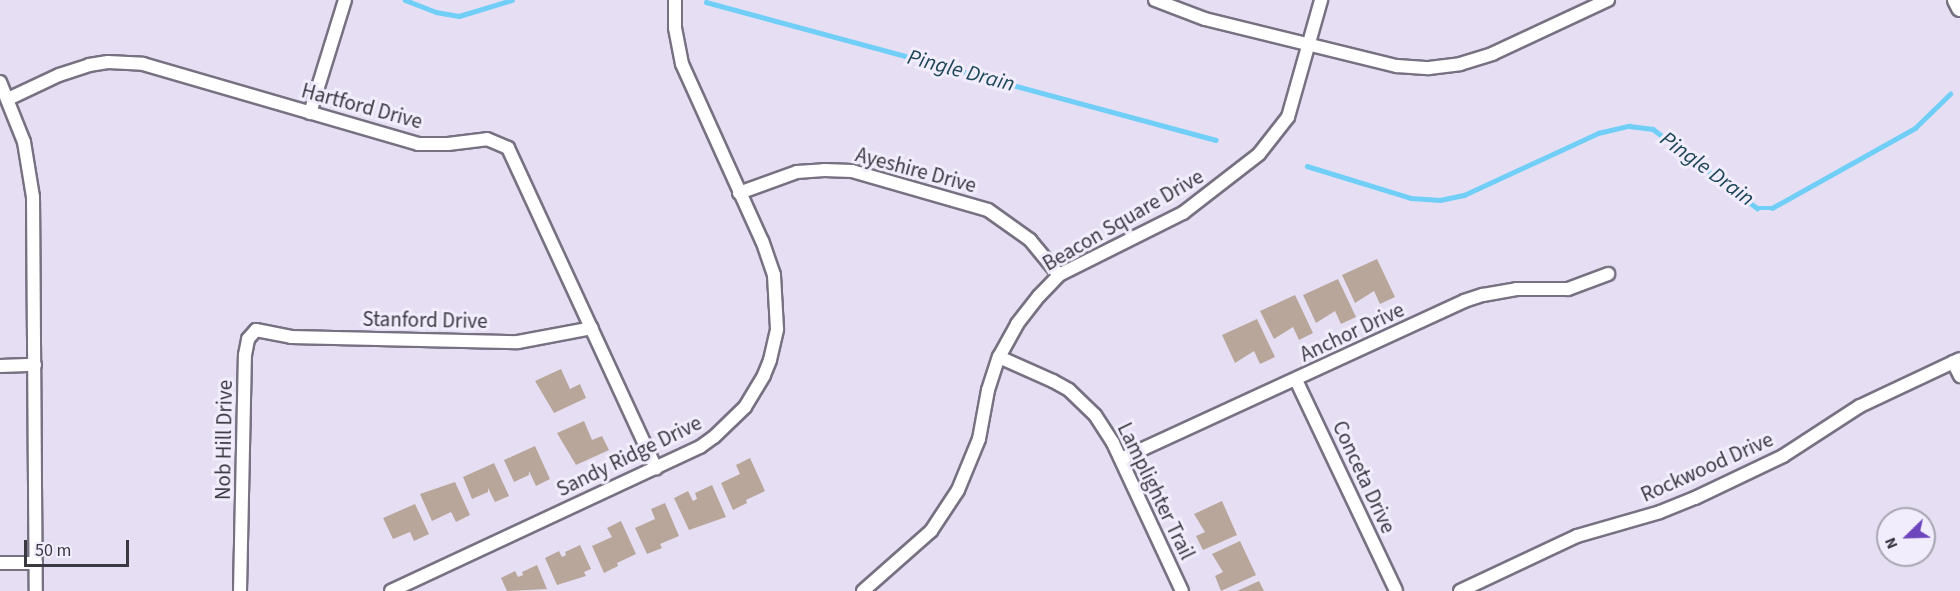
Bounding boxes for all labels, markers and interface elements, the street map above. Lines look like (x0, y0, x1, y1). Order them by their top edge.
water label: Pingle Drain (905, 44, 1017, 98)
street label: Hartford Drive (299, 78, 425, 134)
water label: Pingle Drain (1655, 126, 1759, 212)
street label: Ayeshire Drive (853, 142, 979, 198)
street label: Beacon Square Drive (1038, 164, 1208, 276)
street label: Anchor Drive (1296, 297, 1408, 367)
street label: Stanford Drive (362, 306, 488, 334)
street label: Nob Hill Drive (210, 380, 238, 500)
street label: Sandy Ridge Drive (552, 410, 706, 502)
street label: Conceta Drive (1327, 417, 1401, 537)
street label: Lamplighter Trail (1112, 418, 1200, 564)
street label: Rockwood Drive (1637, 427, 1777, 507)
north arrow (1876, 507, 1936, 567)
scale bar (27, 528, 132, 566)
text: N (1879, 534, 1903, 552)
text: 50 m (35, 538, 71, 563)

